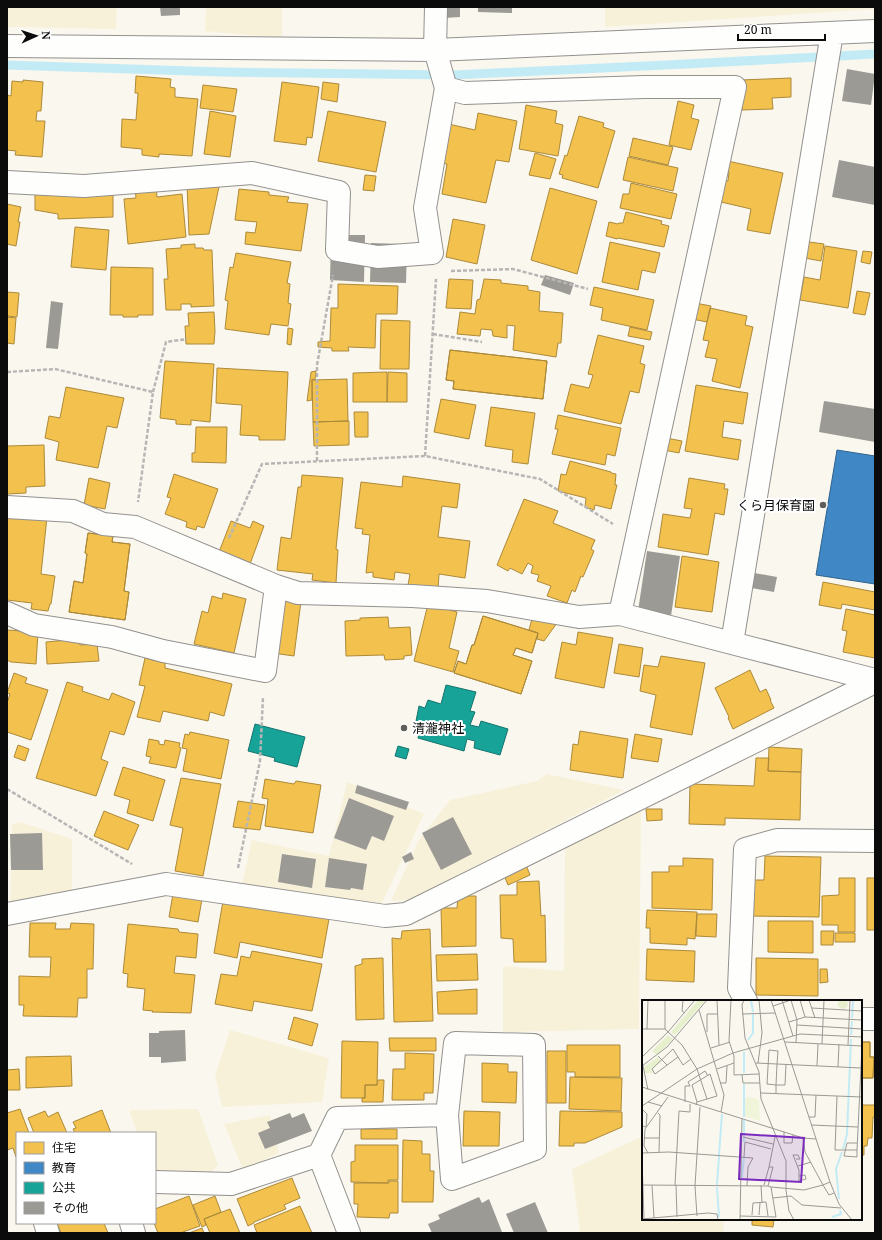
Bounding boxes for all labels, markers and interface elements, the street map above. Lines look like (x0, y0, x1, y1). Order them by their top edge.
north arrow (16, 16, 56, 56)
scale bar (738, 16, 825, 42)
text: 20 m (744, 21, 772, 38)
text: N (39, 31, 54, 41)
place label: くら月保育園 (737, 496, 815, 514)
marker: くら月保育園 (818, 500, 828, 510)
place label: 清瀧神社 (412, 719, 464, 737)
marker: 清瀧神社 (399, 723, 409, 733)
inset map (642, 1000, 862, 1220)
legend (16, 1132, 156, 1224)
text: 住宅 (52, 1139, 76, 1156)
text: 教育 (52, 1159, 76, 1176)
text: 公共 (52, 1179, 76, 1196)
text: その他 (52, 1199, 88, 1216)

